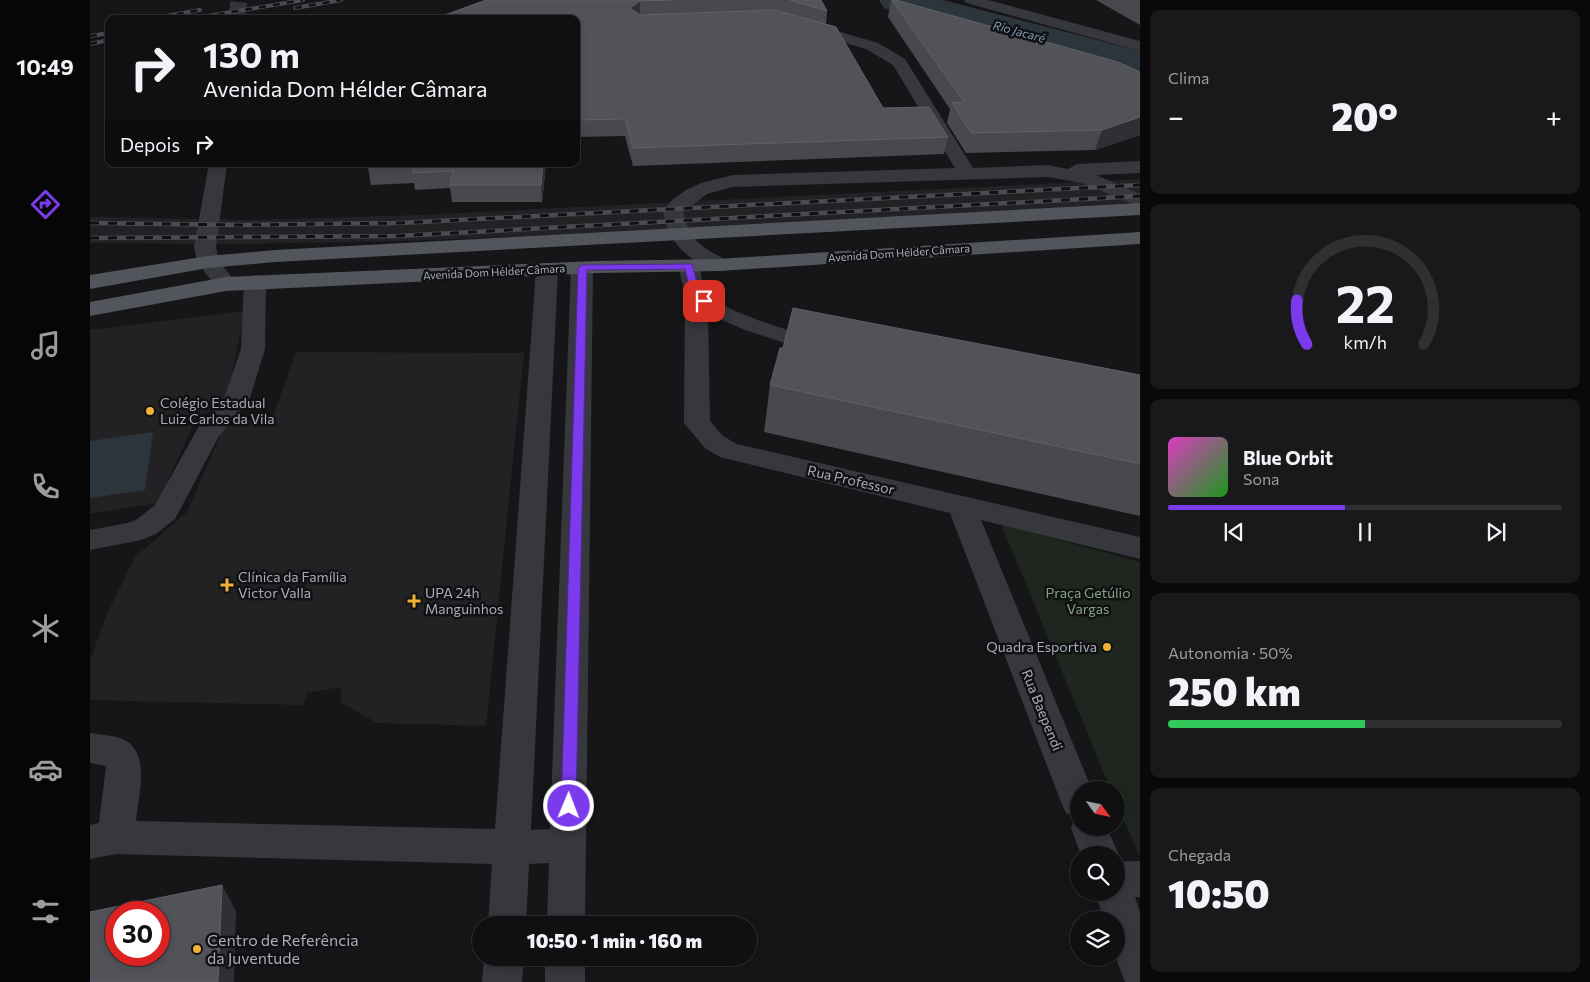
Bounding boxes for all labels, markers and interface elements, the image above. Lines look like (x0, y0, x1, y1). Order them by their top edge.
water label: Rio Jacaré (991, 17, 1048, 46)
text: 130 m (203, 32, 300, 75)
icon: right (120, 35, 185, 100)
text: 10:49 (16, 53, 74, 80)
text: Clima (1168, 68, 1209, 87)
text: Avenida Dom Hélder Câmara (203, 75, 488, 102)
text: 20° (1331, 92, 1398, 139)
text: − (1168, 99, 1184, 133)
text: + (1546, 99, 1562, 133)
icon: right (190, 130, 218, 158)
text: Depois (120, 133, 180, 156)
icon: directions (28, 187, 63, 222)
street label: Avenida Dom Hélder Câmara (828, 241, 970, 264)
street label: Avenida Dom Hélder Câmara (423, 261, 565, 282)
text: 22 (1335, 270, 1395, 334)
pin (683, 280, 725, 322)
icon: arrive (690, 287, 718, 315)
icon: music (28, 328, 63, 363)
text: km/h (1343, 331, 1387, 353)
place label: Colégio Estadual Luiz Carlos da Vila (160, 394, 275, 427)
marker: Colégio Estadual Luiz Carlos da Vila (144, 405, 156, 417)
text: Blue Orbit (1243, 446, 1333, 469)
street label: Rua Professor (806, 461, 897, 498)
icon: phone (28, 469, 63, 504)
text: Sona (1243, 469, 1279, 488)
icon: previous (1220, 518, 1248, 546)
icon: pause (1351, 518, 1379, 546)
icon: next (1482, 518, 1510, 546)
place label: Clínica da Família Victor Valla (238, 568, 347, 601)
marker: Clínica da Família Victor Valla (220, 578, 234, 592)
place label: UPA 24h Manguinhos (425, 584, 503, 617)
park label: Praça Getúlio Vargas (1045, 584, 1131, 617)
marker: UPA 24h Manguinhos (407, 594, 421, 608)
icon: climate (28, 611, 63, 646)
place label: Quadra Esportiva (986, 638, 1097, 655)
marker: Quadra Esportiva (1101, 641, 1113, 653)
text: Autonomia · 50% (1168, 643, 1293, 662)
street label: Rua Baependi (1018, 667, 1066, 753)
text: 250 km (1168, 667, 1301, 714)
icon: car (28, 752, 63, 787)
position arrow (542, 779, 594, 831)
north arrow (1070, 781, 1125, 836)
map controls (1070, 781, 1125, 966)
text: Chegada (1168, 845, 1231, 864)
button: search (1070, 846, 1125, 901)
text: 10:50 (1168, 869, 1270, 916)
icon: filters (28, 894, 63, 929)
speed limit sign: 30 (105, 901, 170, 966)
button: layers (1070, 911, 1125, 966)
text: 10:50 · 1 min · 160 m (527, 929, 702, 952)
place label: Centro de Referência da Juventude (207, 930, 359, 967)
marker: Centro de Referência da Juventude (191, 943, 203, 955)

